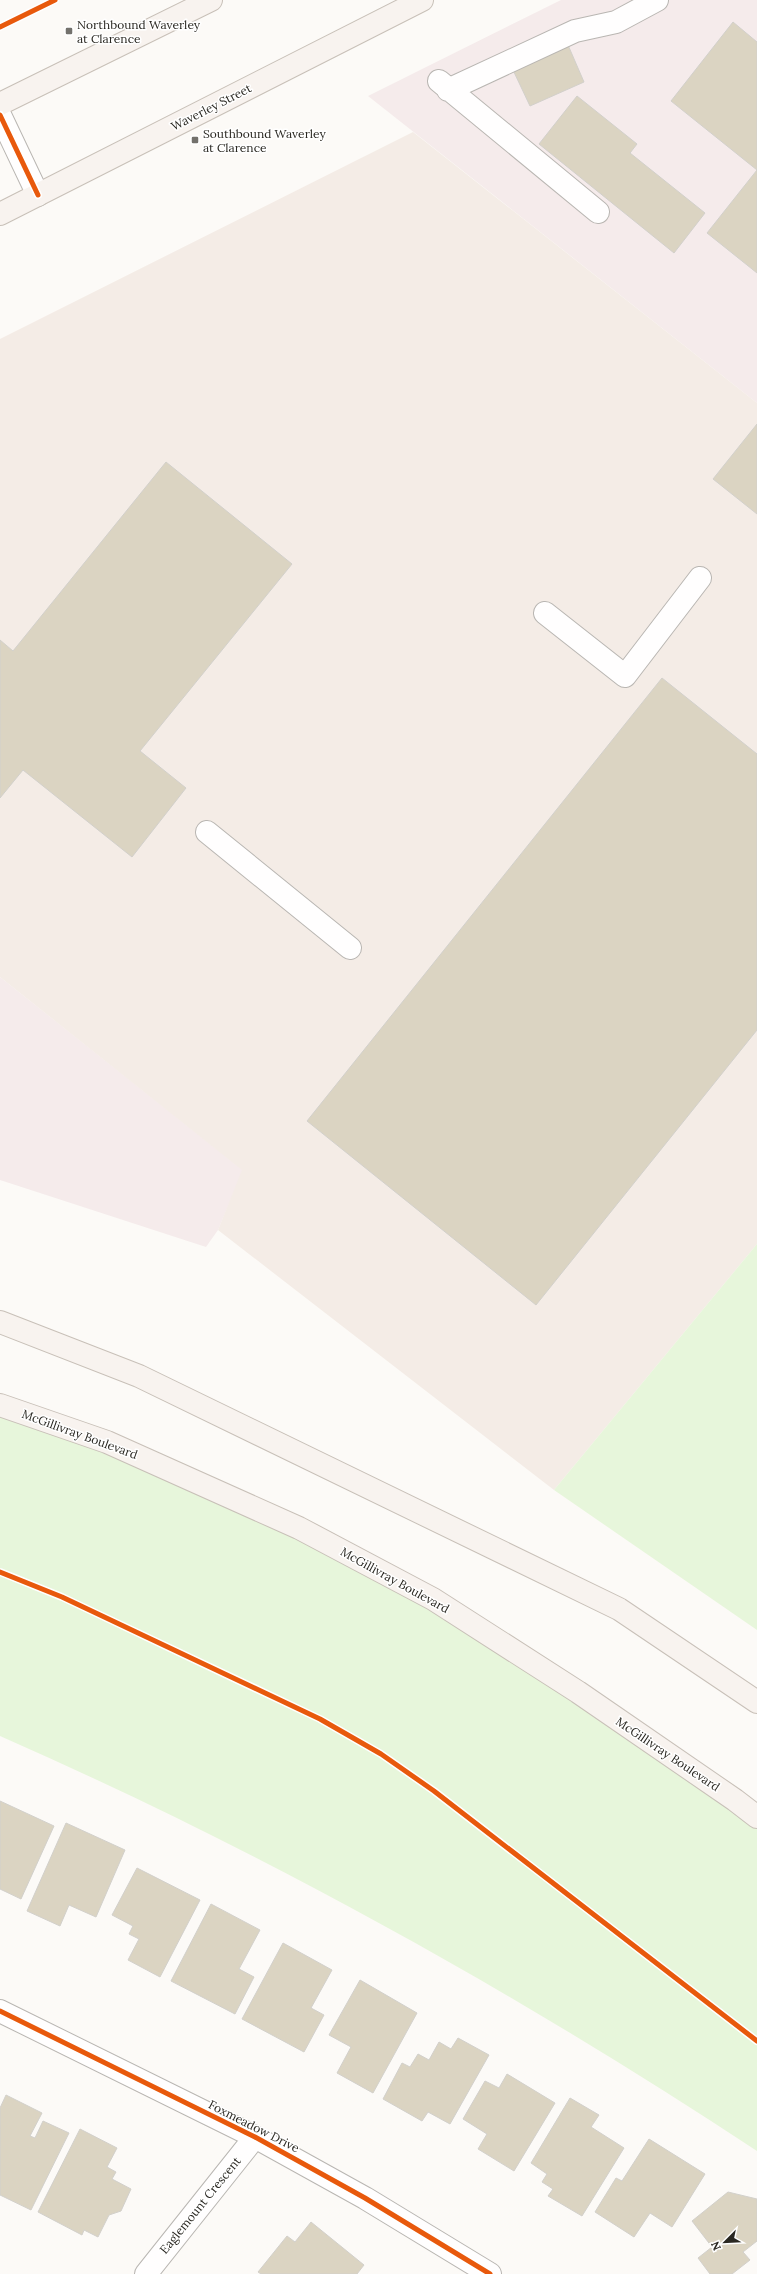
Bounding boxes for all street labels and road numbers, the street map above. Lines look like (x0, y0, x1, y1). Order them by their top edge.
street label: Waverley Street (168, 80, 254, 134)
street label: McGillivray Boulevard (20, 1406, 140, 1462)
street label: McGillivray Boulevard (338, 1544, 452, 1616)
street label: McGillivray Boulevard (613, 1714, 723, 1794)
street label: Foxmeadow Drive (206, 2097, 302, 2156)
street label: Eaglemount Crescent (156, 2153, 244, 2257)

